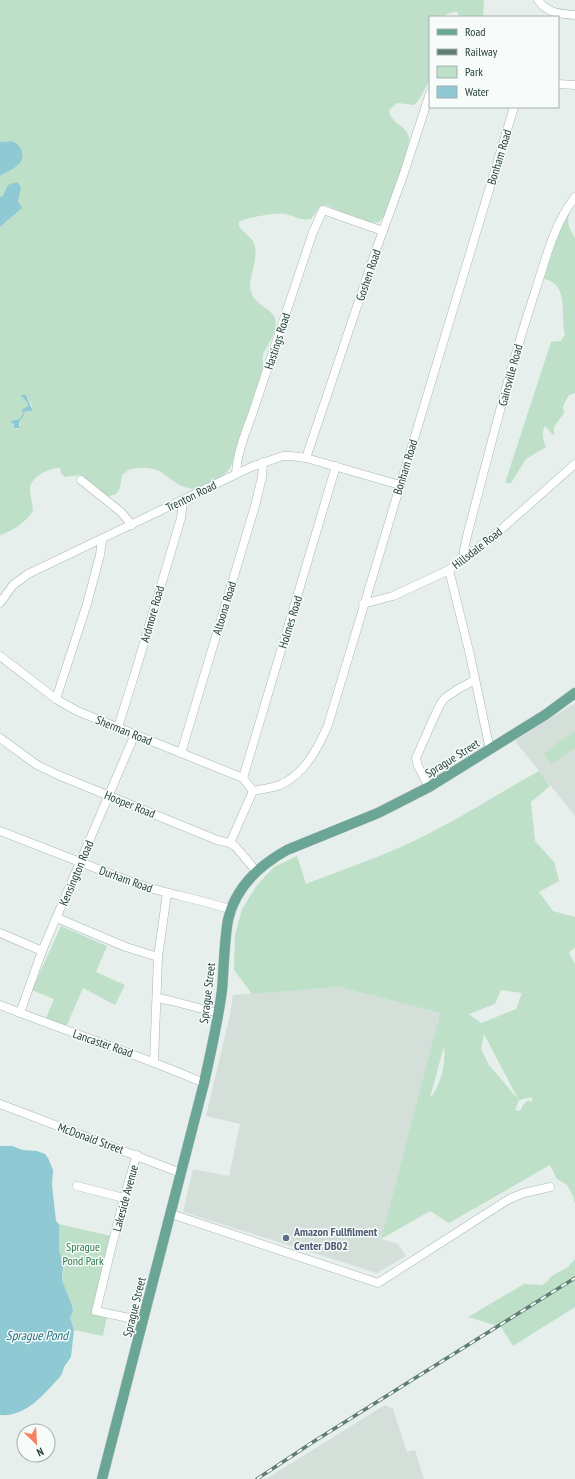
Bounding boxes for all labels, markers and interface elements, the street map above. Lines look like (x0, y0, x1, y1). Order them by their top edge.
legend (429, 16, 559, 108)
text: Road (465, 24, 485, 39)
text: Railway (465, 44, 498, 59)
text: Park (465, 64, 483, 79)
text: Water (465, 84, 490, 99)
street label: Bonham Road (483, 128, 515, 186)
street label: Goshen Road (352, 247, 384, 303)
street label: Hastings Road (261, 311, 293, 371)
street label: Gainsville Road (495, 342, 525, 408)
street label: Bonham Road (389, 438, 421, 496)
street label: Trenton Road (163, 477, 219, 515)
street label: Hillsdale Road (449, 524, 505, 572)
street label: Altoona Road (209, 579, 239, 637)
street label: Ardmore Road (137, 584, 167, 644)
street label: Holmes Road (275, 594, 305, 650)
street label: Sherman Road (94, 712, 154, 748)
street label: Sprague Street (422, 735, 483, 781)
street label: Hooper Road (102, 787, 158, 821)
street label: Kensington Road (56, 838, 96, 908)
street label: Durham Road (97, 862, 155, 896)
street label: Sprague Street (196, 961, 218, 1024)
street label: Lancaster Road (71, 1026, 135, 1060)
street label: McDonald Street (56, 1119, 127, 1157)
street label: Lakeside Avenue (109, 1163, 141, 1233)
place label: Amazon Fullfilment Center DB02 (293, 1224, 378, 1253)
marker: Amazon Fullfilment Center DB02 (281, 1233, 291, 1243)
park label: Sprague Pond Park (62, 1239, 104, 1268)
street label: Sprague Street (119, 1275, 149, 1338)
water label: Sprague Pond (6, 1327, 70, 1344)
north arrow (16, 1423, 56, 1463)
text: N (35, 1444, 46, 1460)

